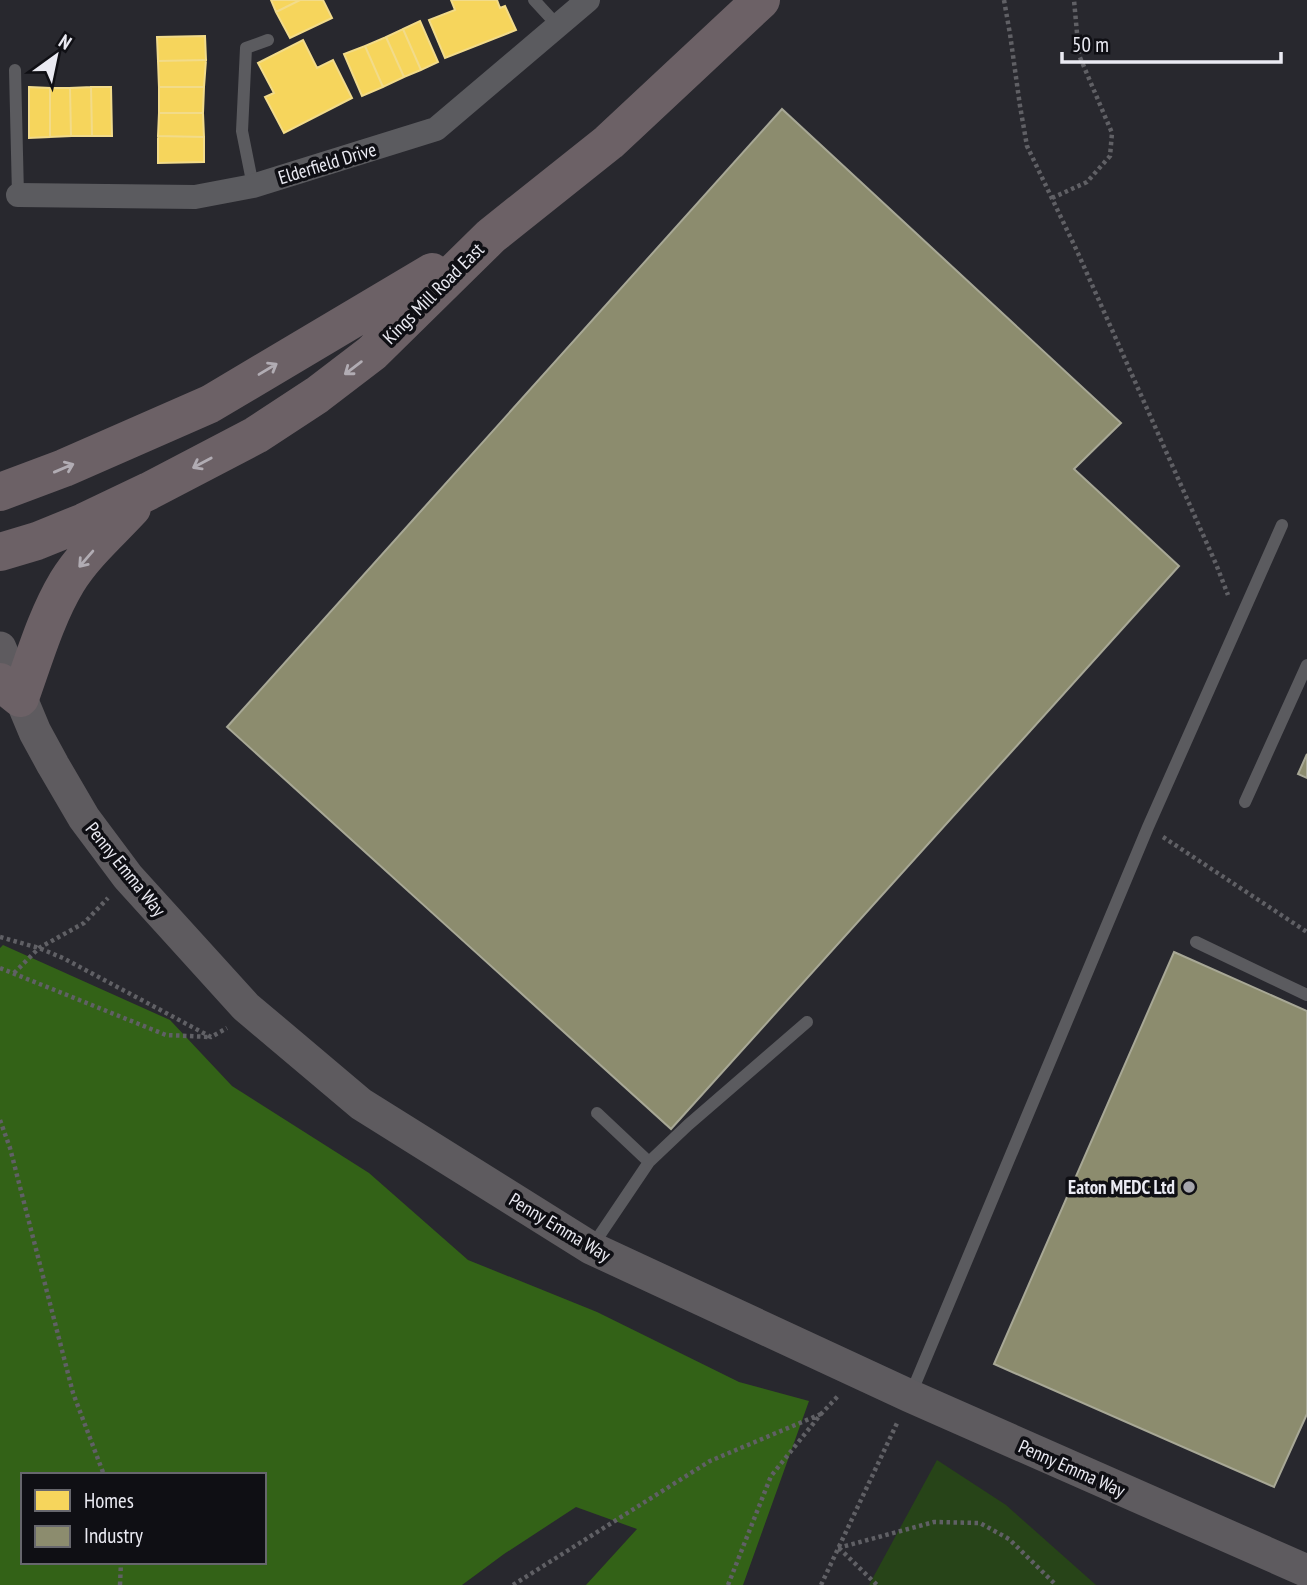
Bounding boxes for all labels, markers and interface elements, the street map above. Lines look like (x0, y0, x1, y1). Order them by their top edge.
north arrow (21, 21, 91, 91)
scale bar (1062, 21, 1281, 65)
text: N (54, 29, 76, 55)
text: 50 m (1072, 31, 1109, 58)
street label: Elderfield Drive (275, 137, 379, 189)
street label: Kings Mill Road East (377, 237, 489, 349)
one-way arrow (344, 360, 363, 375)
one-way arrow (258, 361, 278, 375)
one-way arrow (192, 456, 213, 470)
one-way arrow (53, 461, 74, 474)
one-way arrow (78, 549, 94, 567)
street label: Penny Emma Way (81, 817, 172, 922)
place label: Eaton MEDC Ltd (1068, 1175, 1175, 1199)
marker: Eaton MEDC Ltd (1181, 1179, 1197, 1195)
street label: Penny Emma Way (505, 1187, 616, 1267)
street label: Penny Emma Way (1015, 1434, 1130, 1503)
legend (21, 1473, 266, 1564)
text: Homes (84, 1487, 134, 1514)
text: Industry (84, 1522, 143, 1549)

